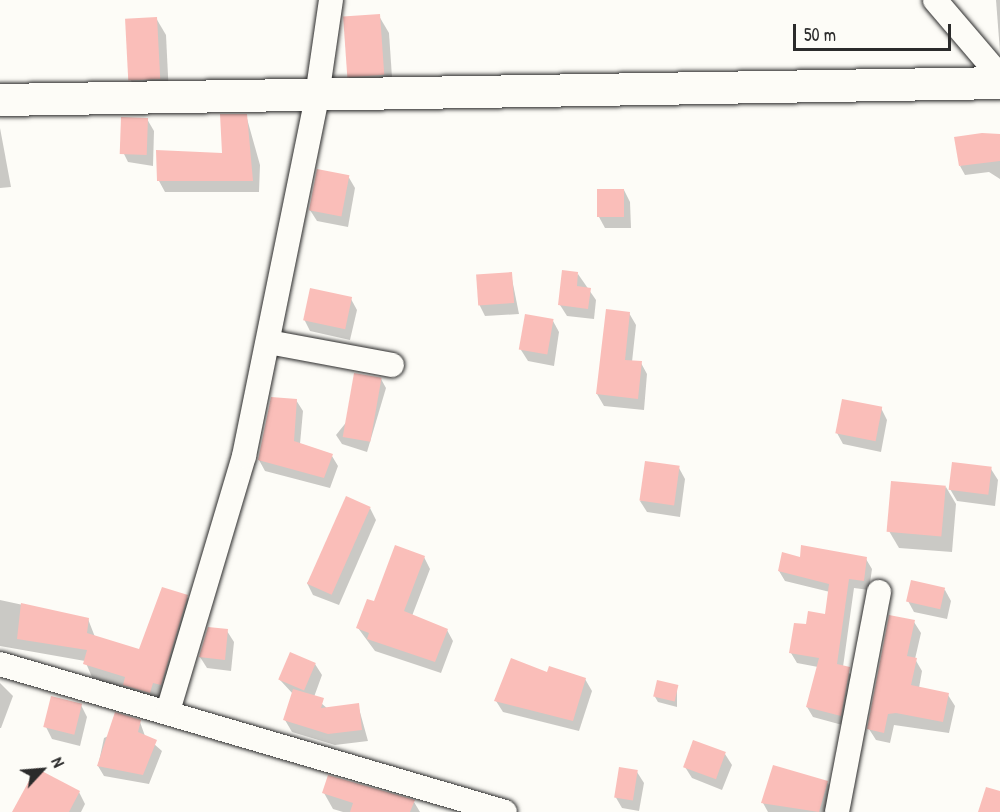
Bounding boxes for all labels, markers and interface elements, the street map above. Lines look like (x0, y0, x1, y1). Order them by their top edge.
scale bar (796, 12, 954, 50)
text: 50 m (804, 22, 836, 47)
north arrow (12, 740, 72, 800)
text: N (46, 753, 70, 771)

